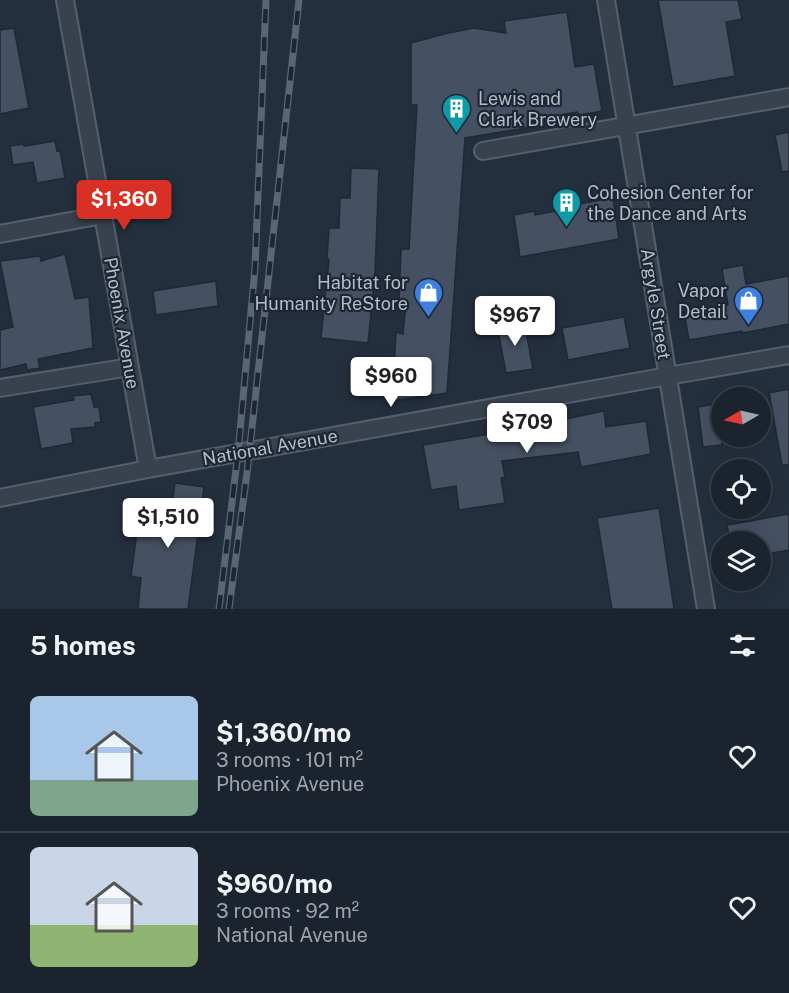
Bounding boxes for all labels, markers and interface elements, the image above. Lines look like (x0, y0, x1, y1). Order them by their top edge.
place label: Lewis and Clark Brewery (478, 88, 598, 130)
building icon: Lewis and Clark Brewery (441, 92, 473, 134)
pin: $1,360 (75, 180, 173, 231)
place label: Cohesion Center for the Dance and Arts (587, 182, 754, 224)
building icon: Cohesion Center for the Dance and Arts (550, 186, 582, 228)
text: $1,360 (91, 187, 158, 211)
street label: Argyle Street (637, 247, 675, 361)
street label: Phoenix Avenue (100, 255, 144, 391)
place label: Habitat for Humanity ReStore (255, 272, 408, 314)
shop icon: Habitat for Humanity ReStore (413, 276, 445, 318)
place label: Vapor Detail (678, 280, 727, 322)
shop icon: Vapor Detail (732, 284, 764, 326)
pin: $967 (479, 296, 551, 347)
text: $967 (489, 303, 541, 327)
pin: $960 (355, 357, 427, 408)
text: $960 (365, 364, 417, 388)
north arrow (711, 387, 771, 447)
map controls (711, 387, 771, 591)
pin: $709 (491, 403, 563, 454)
text: $709 (501, 410, 553, 434)
street label: National Avenue (201, 425, 339, 469)
button: locate (711, 459, 771, 519)
pin: $1,510 (119, 498, 217, 549)
text: $1,510 (137, 505, 199, 529)
button: layers (711, 531, 771, 591)
icon: filters (726, 629, 759, 662)
text: 5 homes (30, 630, 136, 661)
text: $1,360/mo (216, 717, 351, 748)
icon: home (78, 720, 150, 792)
icon: heart (726, 740, 759, 773)
text: 3 rooms · 101 m² (216, 748, 363, 772)
text: Phoenix Avenue (216, 772, 364, 796)
text: $960/mo (216, 868, 333, 899)
icon: home (78, 871, 150, 943)
icon: heart (726, 891, 759, 924)
text: 3 rooms · 92 m² (216, 899, 359, 923)
text: National Avenue (216, 923, 368, 947)

